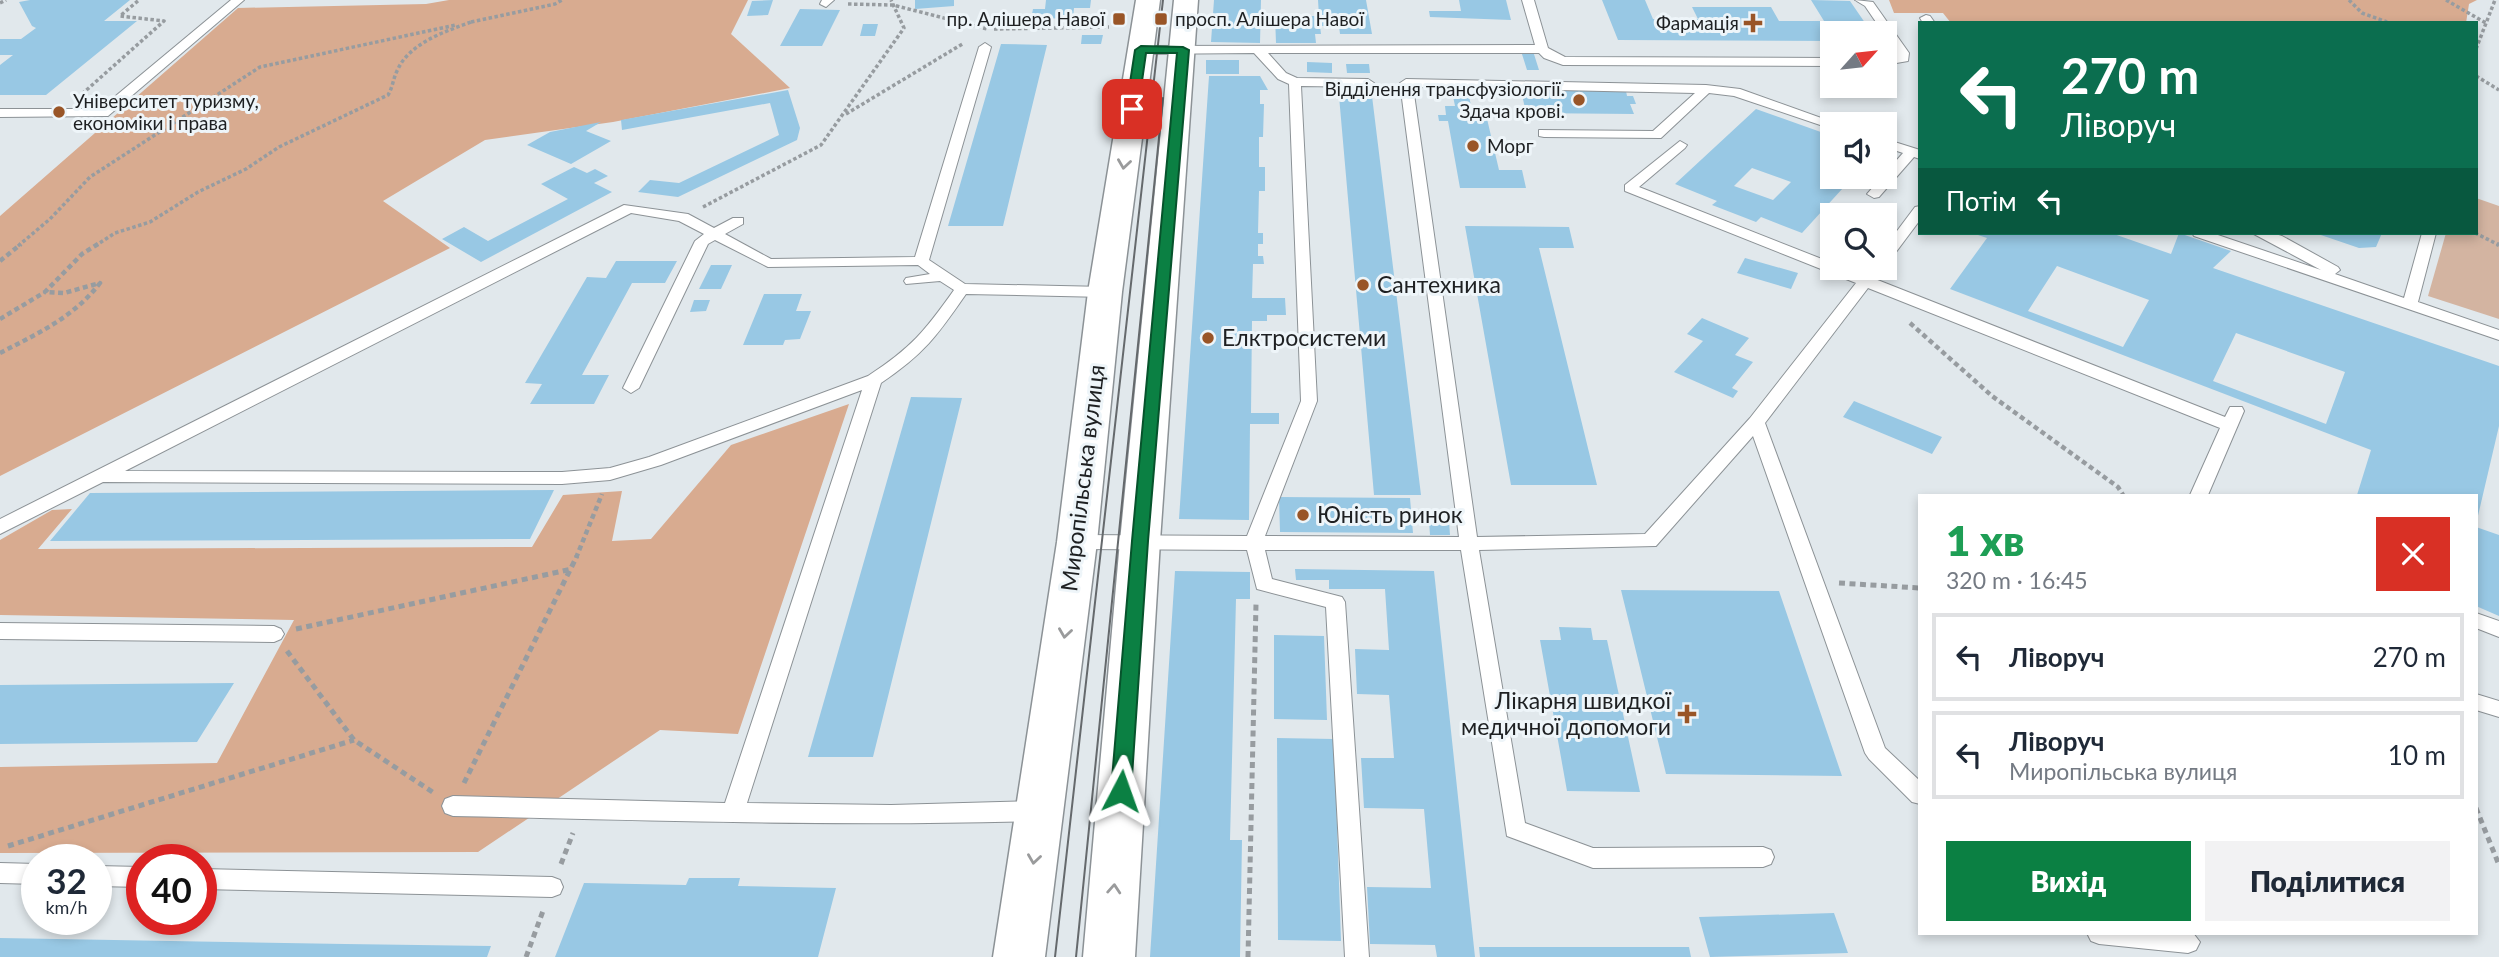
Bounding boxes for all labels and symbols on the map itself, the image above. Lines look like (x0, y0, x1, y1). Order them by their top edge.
place label: пр. Алішера Навої (947, 7, 1105, 30)
place label: просп. Алішера Навої (1175, 7, 1364, 30)
marker: пр. Алішера Навої (1111, 11, 1127, 27)
marker: просп. Алішера Навої (1153, 11, 1169, 27)
place label: Фармація (1656, 11, 1739, 34)
marker: Фармація (1745, 15, 1761, 31)
north arrow (1820, 21, 1897, 98)
place label: Відділення трансфузіології. Здача крові. (1324, 77, 1565, 122)
pin (1102, 79, 1162, 139)
place label: Університет туризму, економіки і права (73, 89, 259, 134)
marker: Відділення трансфузіології. Здача крові. (1571, 92, 1587, 108)
marker: Університет туризму, економіки і права (51, 104, 67, 120)
place label: Морг (1487, 134, 1534, 157)
marker: Морг (1465, 138, 1481, 154)
one-way arrow (1117, 159, 1132, 170)
place label: Сантехника (1377, 270, 1501, 298)
marker: Сантехника (1355, 277, 1371, 293)
place label: Елктросистеми (1222, 323, 1386, 351)
marker: Елктросистеми (1200, 330, 1216, 346)
street label: Миропільська вулиця (1054, 363, 1110, 593)
place label: Юність ринок (1317, 500, 1463, 528)
marker: Юність ринок (1295, 507, 1311, 523)
one-way arrow (1057, 627, 1072, 639)
place label: Лікарня швидкої медичної допомоги (1461, 686, 1671, 740)
marker: Лікарня швидкої медичної допомоги (1677, 704, 1697, 724)
position arrow (1084, 754, 1158, 828)
speed limit sign: 40 (126, 844, 217, 935)
one-way arrow (1027, 853, 1042, 864)
one-way arrow (1106, 883, 1121, 894)

